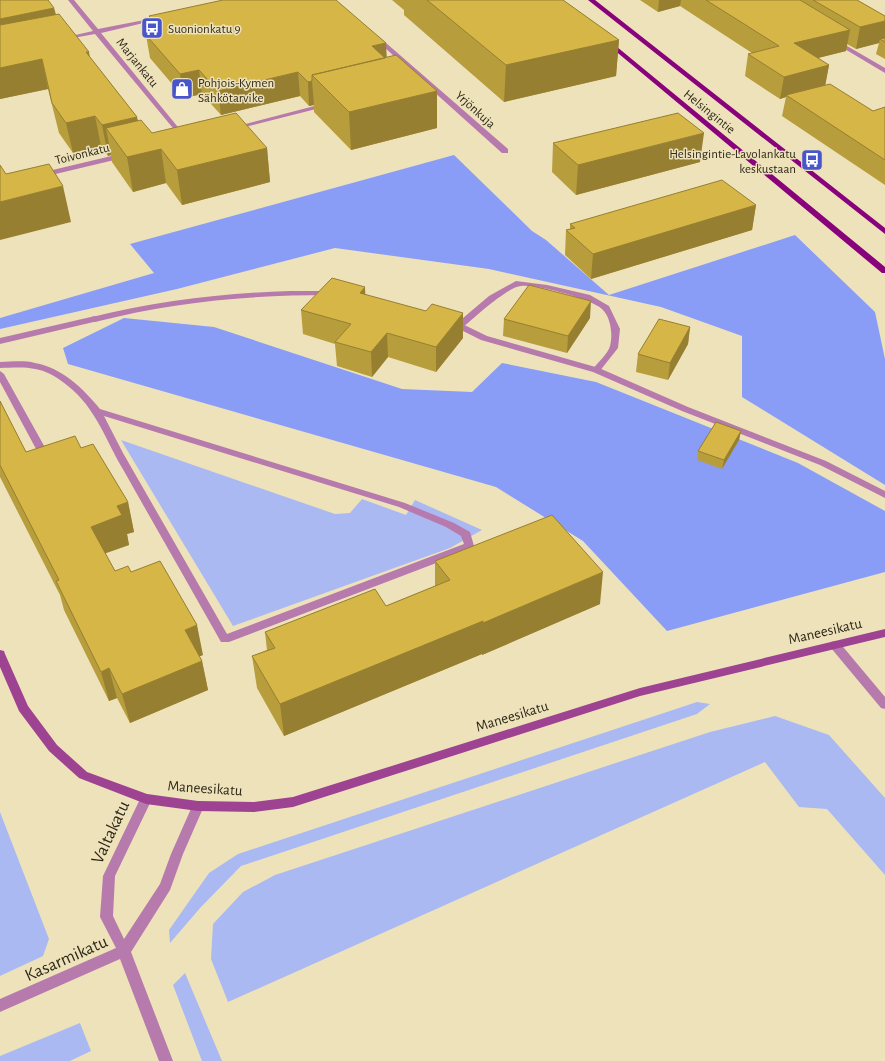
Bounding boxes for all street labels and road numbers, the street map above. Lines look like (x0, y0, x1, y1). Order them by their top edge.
street label: Marjankatu (113, 36, 161, 90)
street label: Helsingintie (681, 88, 737, 137)
street label: Yrjönkuja (453, 89, 497, 131)
street label: Toivonkatu (54, 141, 111, 168)
street label: Maneesikatu (787, 616, 864, 647)
street label: Maneesikatu (474, 698, 551, 735)
street label: Maneesikatu (167, 778, 243, 799)
street label: Valtakatu (89, 798, 133, 867)
street label: Kasarmikatu (22, 933, 110, 985)

